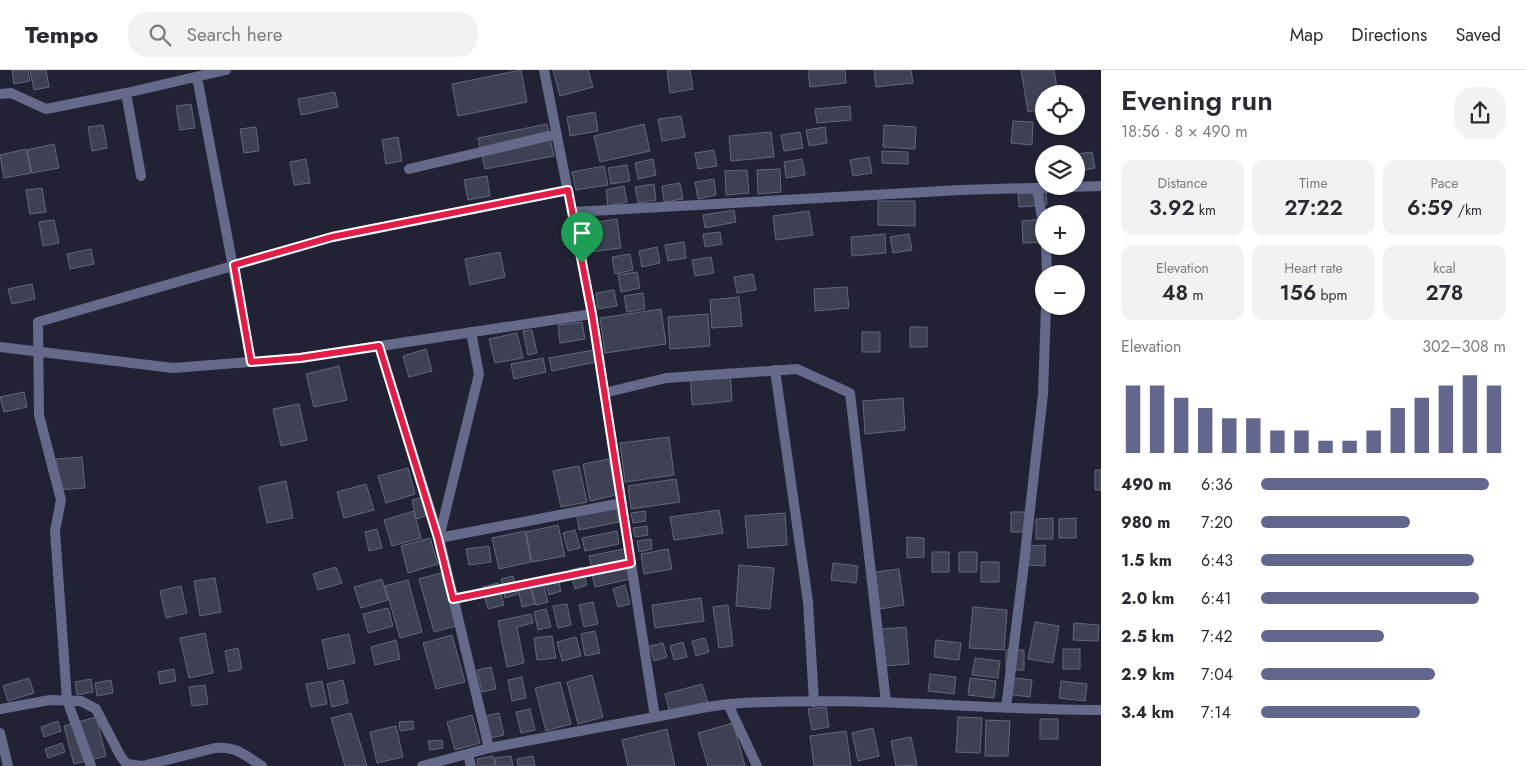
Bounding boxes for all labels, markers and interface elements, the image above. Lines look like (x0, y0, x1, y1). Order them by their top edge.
search box (128, 12, 478, 57)
text: Tempo (25, 17, 98, 52)
icon: search (146, 21, 174, 49)
text: Search here (186, 21, 283, 48)
text: Map (1290, 22, 1323, 48)
text: Directions (1351, 22, 1427, 48)
text: Saved (1455, 22, 1501, 48)
text: Evening run (1121, 80, 1273, 121)
map controls (1035, 85, 1085, 315)
button: locate (1035, 85, 1085, 135)
button: share (1454, 87, 1506, 139)
text: 18:56 · 8 × 490 m (1121, 120, 1248, 143)
button: layers (1035, 145, 1085, 195)
text: Distance (1157, 173, 1208, 193)
text: Time (1299, 173, 1328, 193)
text: Pace (1431, 173, 1458, 193)
text: 3.92 (1149, 193, 1195, 223)
text: 27:22 (1284, 193, 1343, 223)
text: 6:59 (1407, 193, 1454, 223)
text: km (1195, 200, 1216, 220)
text: /km (1454, 200, 1482, 220)
button: + (1035, 205, 1085, 255)
pin (561, 212, 603, 263)
icon: arrive (568, 219, 596, 247)
text: Elevation (1156, 258, 1209, 278)
text: Heart rate (1284, 258, 1343, 278)
text: kcal (1433, 258, 1456, 278)
button: − (1035, 265, 1085, 315)
text: 48 (1162, 278, 1188, 308)
text: 156 (1280, 278, 1316, 308)
text: 278 (1425, 278, 1464, 308)
text: m (1188, 285, 1203, 305)
text: bpm (1316, 285, 1347, 305)
text: Elevation (1121, 335, 1181, 358)
text: 302–308 m (1422, 335, 1506, 358)
text: 490 m (1121, 473, 1171, 496)
text: 6:36 (1201, 473, 1233, 496)
text: 980 m (1121, 511, 1170, 534)
text: 7:20 (1201, 511, 1233, 534)
text: 1.5 km (1121, 549, 1172, 572)
text: 6:43 (1201, 549, 1233, 572)
text: 2.0 km (1121, 587, 1174, 610)
text: 6:41 (1201, 587, 1232, 610)
text: 2.5 km (1121, 625, 1174, 648)
text: 7:42 (1201, 625, 1233, 648)
text: 2.9 km (1121, 663, 1175, 686)
text: 7:04 (1201, 663, 1233, 686)
text: 3.4 km (1121, 701, 1174, 724)
text: 7:14 (1201, 701, 1231, 724)

